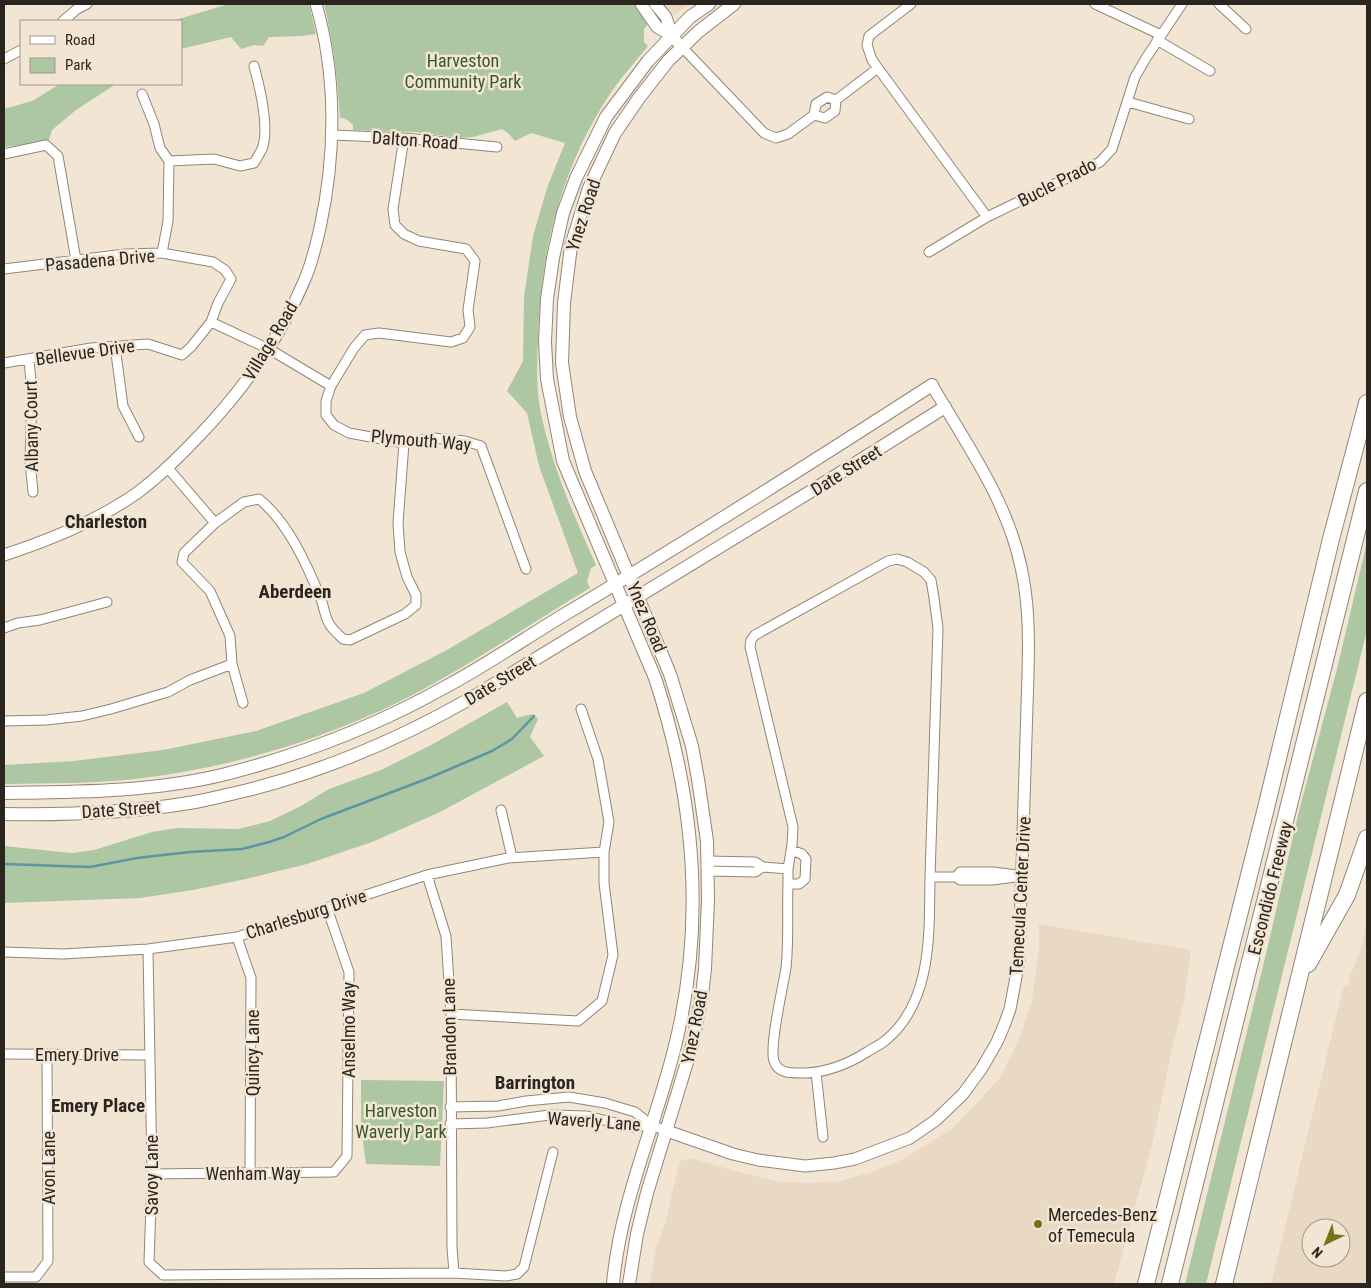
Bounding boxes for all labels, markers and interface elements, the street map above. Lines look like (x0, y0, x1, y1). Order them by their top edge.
legend (20, 20, 182, 85)
text: Road (65, 31, 95, 49)
park label: Harveston Community Park (405, 50, 521, 92)
text: Park (65, 56, 92, 74)
street label: Dalton Road (371, 127, 459, 153)
street label: Bucle Prado (1014, 153, 1100, 211)
street label: Ynez Road (562, 176, 604, 254)
street label: Pasadena Drive (44, 245, 156, 275)
street label: Village Road (238, 298, 302, 384)
street label: Bellevue Drive (34, 335, 136, 369)
street label: Albany Court (20, 380, 42, 472)
street label: Plymouth Way (370, 425, 472, 455)
street label: Date Street (807, 440, 885, 500)
district label: Charleston (65, 510, 147, 533)
street label: Ynez Road (623, 579, 671, 655)
district label: Aberdeen (259, 580, 331, 603)
street label: Date Street (461, 651, 539, 709)
street label: Date Street (81, 796, 161, 822)
street label: Temecula Center Drive (1005, 816, 1035, 976)
street label: Escondido Freeway (1243, 819, 1297, 957)
street label: Charlesburg Drive (243, 885, 369, 943)
street label: Brandon Lane (438, 978, 460, 1076)
street label: Anselmo Way (338, 982, 359, 1078)
street label: Ynez Road (677, 988, 711, 1066)
street label: Quincy Lane (242, 1010, 263, 1096)
street label: Emery Drive (35, 1044, 119, 1065)
district label: Barrington (495, 1071, 575, 1094)
district label: Emery Place (51, 1094, 145, 1117)
park label: Harveston Waverly Park (355, 1100, 447, 1142)
street label: Waverly Lane (547, 1107, 641, 1135)
street label: Avon Lane (38, 1131, 59, 1205)
street label: Savoy Lane (141, 1135, 162, 1215)
street label: Wenham Way (205, 1163, 301, 1184)
place label: Mercedes-Benz of Temecula (1048, 1204, 1157, 1246)
marker: Mercedes-Benz of Temecula (1032, 1218, 1044, 1230)
north arrow (1301, 1218, 1351, 1268)
text: N (1309, 1244, 1326, 1261)

